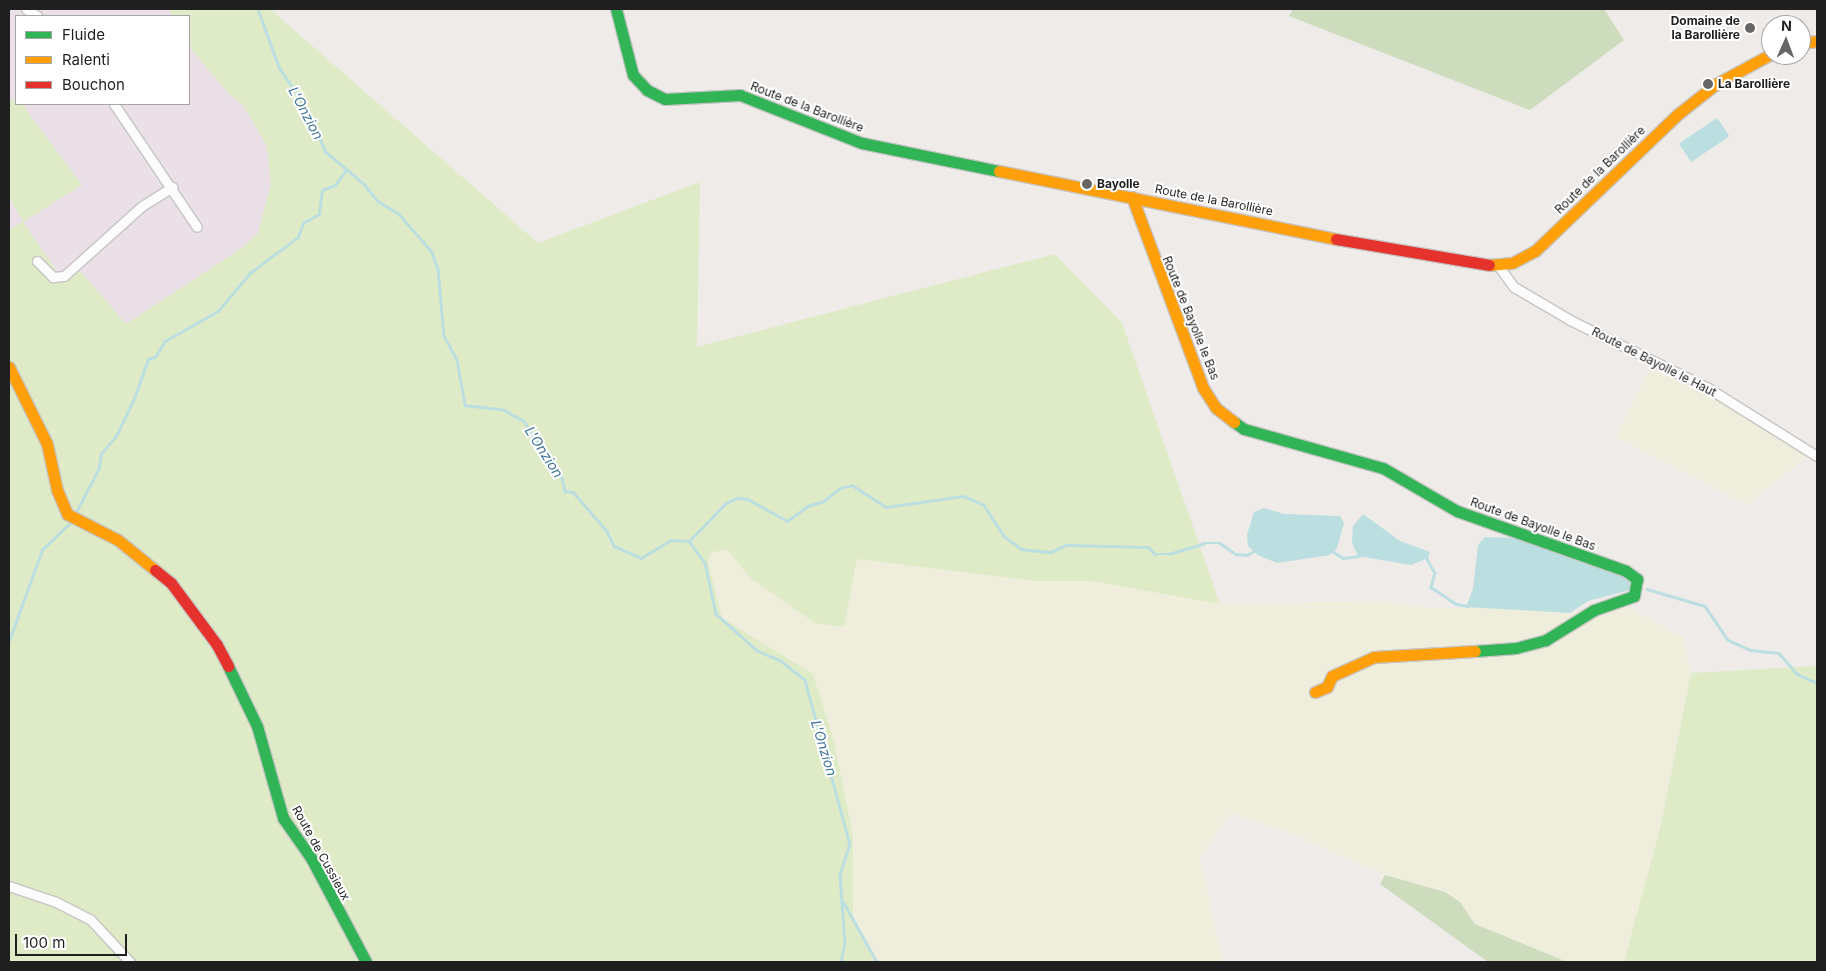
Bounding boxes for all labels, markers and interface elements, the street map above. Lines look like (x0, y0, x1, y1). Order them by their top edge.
place label: Domaine de la Barollière (1671, 14, 1740, 42)
legend (15, 15, 190, 105)
north arrow (1761, 15, 1811, 65)
text: N (1781, 17, 1792, 34)
marker: Domaine de la Barollière (1744, 22, 1756, 34)
text: Fluide (62, 25, 105, 44)
text: Ralenti (62, 50, 110, 69)
text: Bouchon (62, 75, 125, 94)
place label: La Barollière (1718, 77, 1790, 91)
marker: La Barollière (1702, 78, 1714, 90)
street label: Route de la Barollière (748, 79, 866, 135)
water label: L'Onzion (285, 84, 327, 142)
street label: Route de la Barollière (1552, 123, 1648, 217)
place label: Bayolle (1097, 177, 1140, 191)
marker: Bayolle (1081, 178, 1093, 190)
street label: Route de la Barollière (1154, 181, 1274, 219)
street label: Route de Bayolle le Bas (1160, 254, 1222, 382)
street label: Route de Bayolle le Haut (1589, 324, 1719, 400)
water label: L'Onzion (521, 423, 567, 481)
street label: Route de Bayolle le Bas (1468, 495, 1598, 553)
water label: L'Onzion (808, 718, 840, 778)
street label: Route de Cussieux (289, 803, 353, 903)
scale bar (18, 924, 130, 956)
text: 100 m (23, 933, 65, 952)

